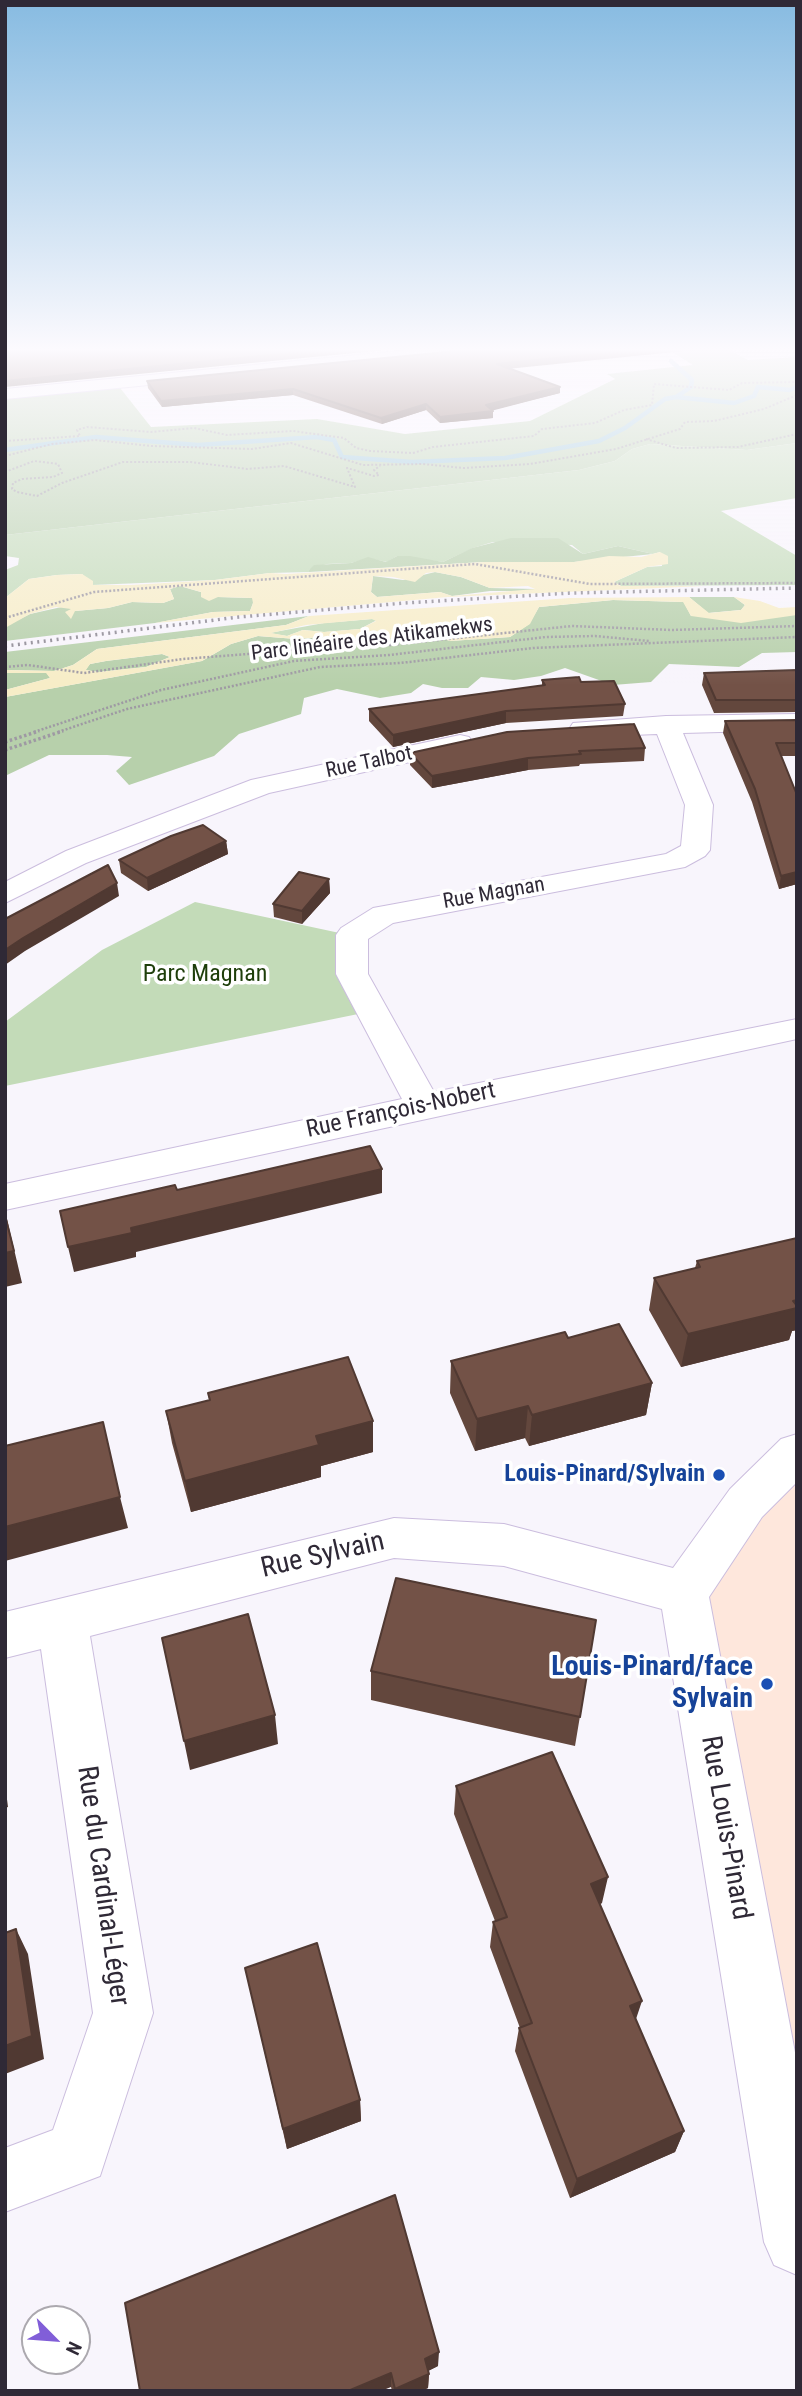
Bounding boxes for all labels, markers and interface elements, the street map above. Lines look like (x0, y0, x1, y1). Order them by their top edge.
street label: Parc linéaire des Atikamekws (250, 613, 494, 667)
street label: Rue Talbot (323, 742, 415, 784)
street label: Rue Magnan (441, 873, 547, 915)
park label: Parc Magnan (143, 961, 267, 989)
street label: Rue François-Nobert (304, 1077, 498, 1145)
place label: Louis-Pinard/Sylvain (504, 1461, 705, 1489)
marker: Louis-Pinard/Sylvain (711, 1467, 727, 1483)
street label: Rue Sylvain (258, 1525, 388, 1587)
place label: Louis-Pinard/face Sylvain (551, 1651, 753, 1717)
marker: Louis-Pinard/face Sylvain (759, 1676, 775, 1692)
street label: Rue Louis-Pinard (692, 1733, 758, 1923)
street label: Rue du Cardinal-Léger (69, 1764, 135, 2008)
north arrow (21, 2305, 91, 2375)
text: N (61, 2338, 87, 2358)

